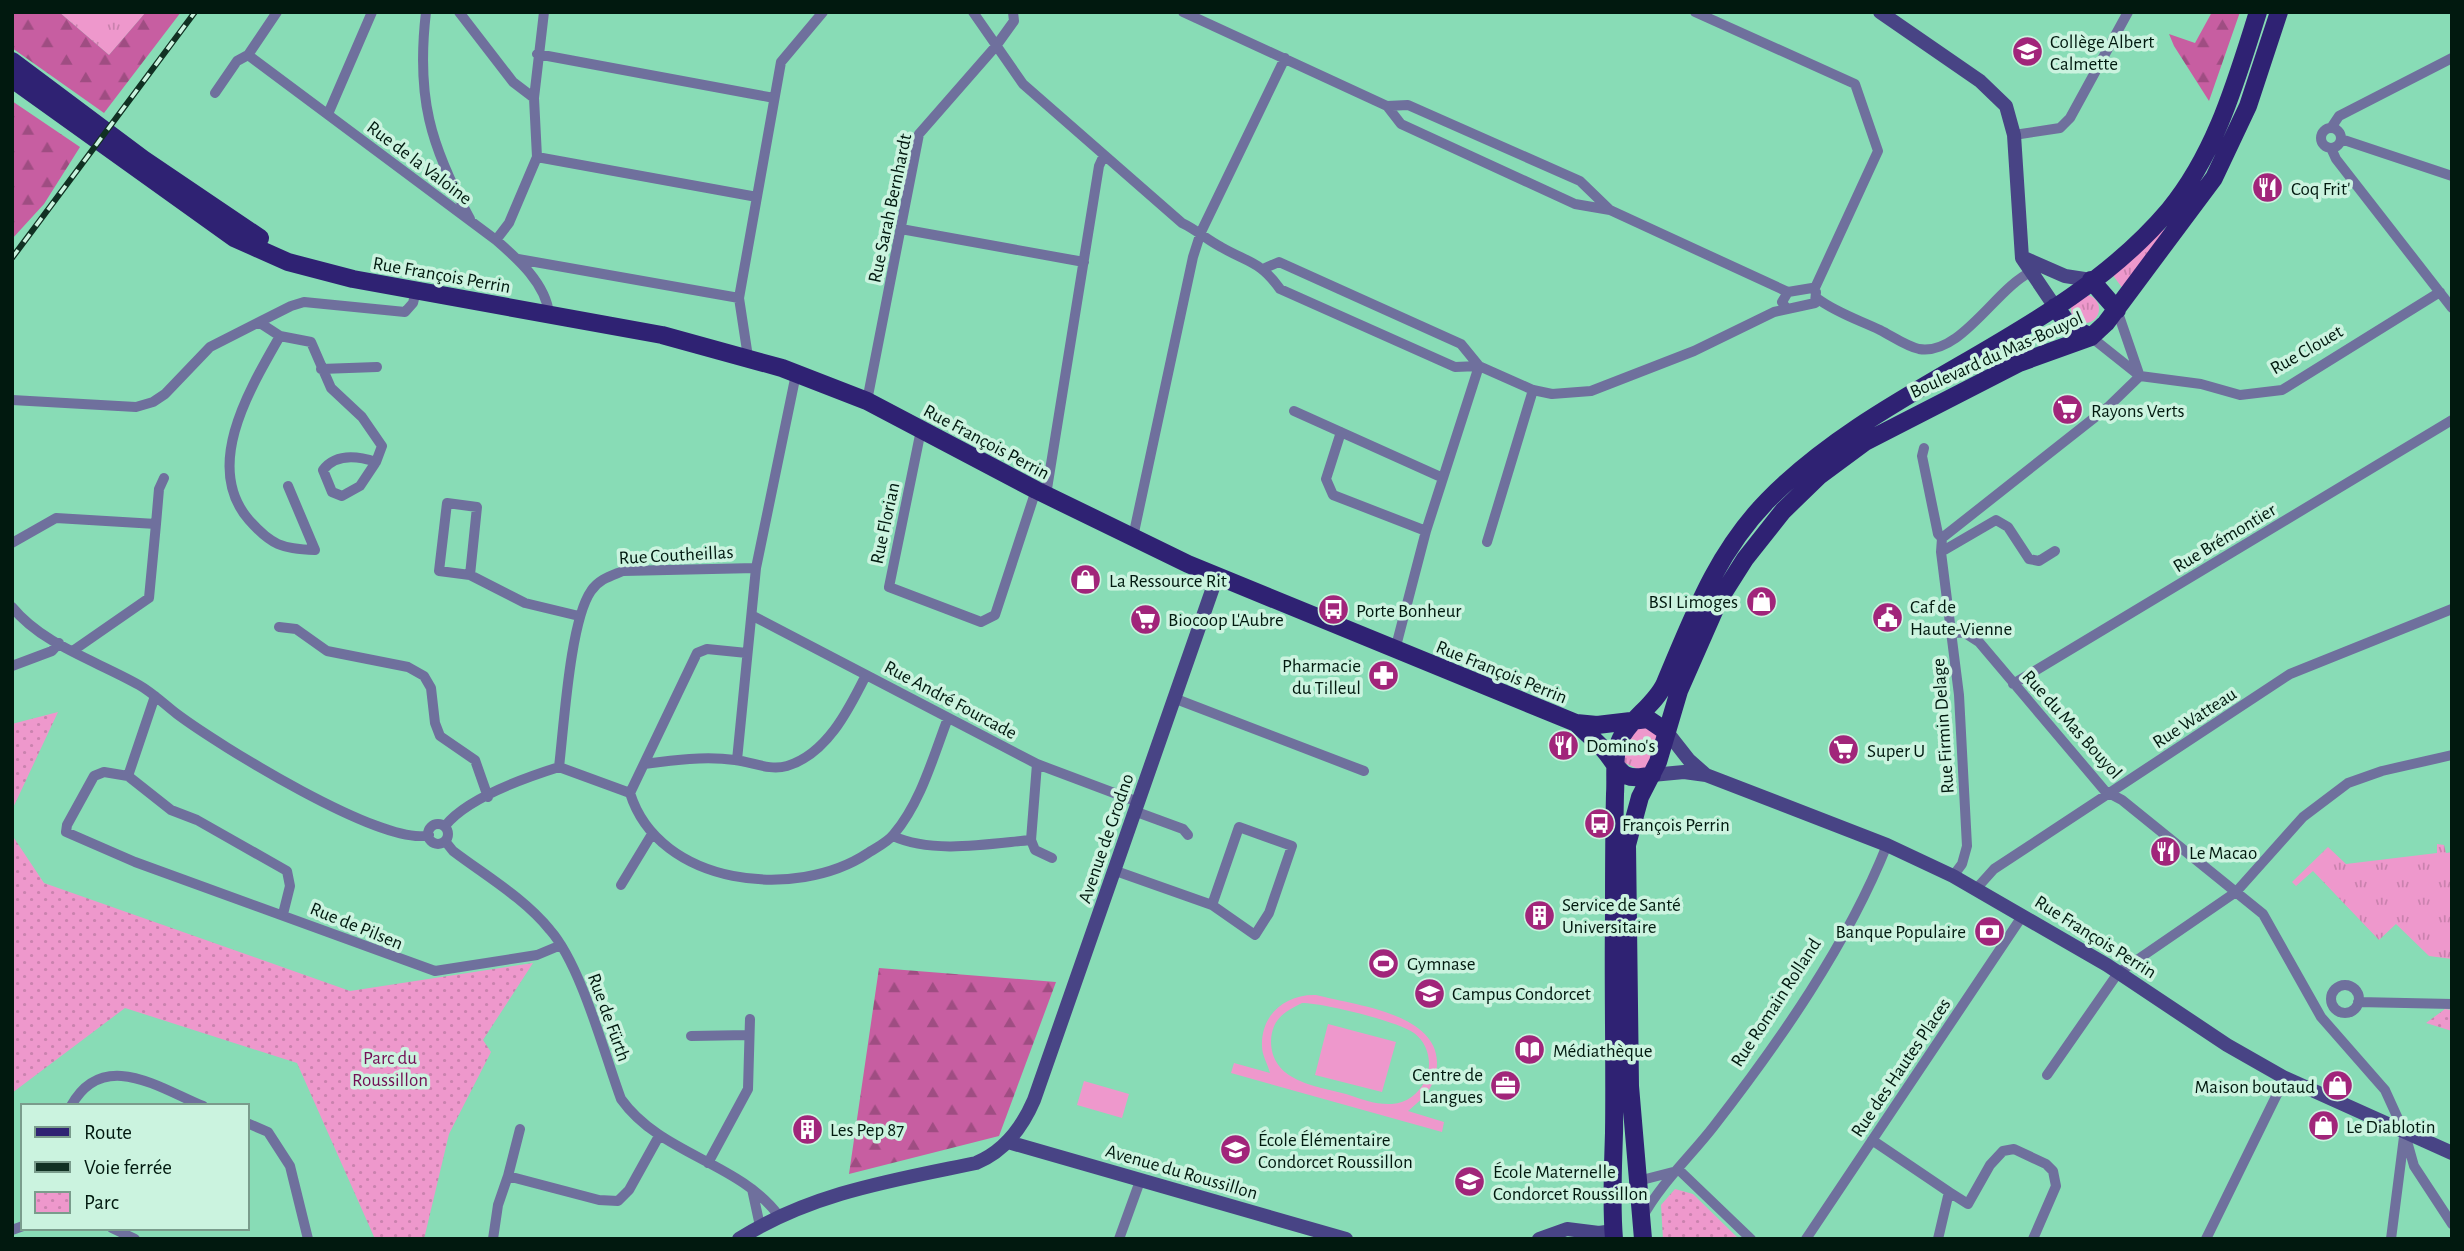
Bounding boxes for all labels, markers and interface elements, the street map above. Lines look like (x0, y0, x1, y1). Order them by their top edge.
place label: Collège Albert Calmette (2050, 33, 2154, 74)
school or university icon: Collège Albert Calmette (2010, 35, 2044, 69)
street label: Rue de la Valoine (363, 118, 475, 209)
street label: Rue Sarah Bernhardt (865, 132, 916, 285)
restaurant icon: Coq Frit' (2251, 171, 2285, 205)
place label: Coq Frit' (2291, 180, 2351, 199)
street label: Rue François Perrin (371, 254, 512, 297)
street label: Boulevard du Mas-Bouyol (1907, 309, 2086, 402)
street label: Rue Clouet (2267, 322, 2346, 379)
supermarket icon: Rayons Verts (2051, 393, 2085, 427)
street label: Rue François Perrin (920, 401, 1052, 483)
place label: Rayons Verts (2091, 402, 2185, 421)
street label: Rue Florian (868, 481, 903, 566)
street label: Rue Brémontier (2170, 500, 2280, 576)
street label: Rue Coutheillas (618, 543, 734, 568)
shop icon: La Ressource Rit (1069, 563, 1103, 597)
place label: La Ressource Rit (1109, 572, 1227, 591)
shop icon: BSI Limoges (1744, 584, 1778, 618)
bus stop icon: Porte Bonheur (1316, 593, 1350, 627)
place label: BSI Limoges (1649, 593, 1738, 612)
place label: Caf de Haute-Vienne (1910, 598, 2012, 639)
public building icon: Caf de Haute-Vienne (1870, 600, 1904, 634)
supermarket icon: Biocoop L'Aubre (1128, 602, 1162, 636)
place label: Porte Bonheur (1356, 602, 1461, 621)
place label: Biocoop L'Aubre (1168, 611, 1284, 630)
street label: Rue François Perrin (1433, 637, 1570, 707)
street label: Rue André Fourcade (881, 657, 1020, 743)
place label: Pharmacie du Tilleul (1282, 657, 1361, 698)
street label: Rue Firmin Delage (1929, 657, 1958, 794)
pharmacy icon: Pharmacie du Tilleul (1367, 659, 1401, 693)
street label: Rue du Mas Bouyol (2018, 667, 2125, 783)
street label: Rue Watteau (2150, 684, 2240, 752)
restaurant icon: Domino's (1546, 728, 1580, 762)
supermarket icon: Super U (1827, 733, 1861, 767)
place label: Domino's (1586, 737, 1655, 756)
place label: Super U (1867, 742, 1925, 761)
street label: Avenue de Grodno (1075, 771, 1137, 906)
bus stop icon: François Perrin (1582, 807, 1616, 841)
place label: François Perrin (1622, 816, 1730, 835)
restaurant icon: Le Macao (2149, 835, 2183, 869)
place label: Le Macao (2189, 844, 2257, 863)
street label: Rue François Perrin (2031, 892, 2159, 982)
place label: Service de Santé Universitaire (1562, 896, 1681, 937)
building icon: Service de Santé Universitaire (1522, 898, 1556, 932)
street label: Rue de Pilsen (307, 899, 406, 954)
bank icon: Banque Populaire (1972, 914, 2006, 948)
place label: Banque Populaire (1835, 923, 1966, 942)
street label: Rue Romain Rolland (1728, 935, 1825, 1070)
sports icon: Gymnase (1367, 946, 1401, 980)
place label: Gymnase (1407, 955, 1476, 974)
street label: Rue de Fürth (584, 971, 633, 1064)
school or university icon: Campus Condorcet (1412, 976, 1446, 1010)
place label: Campus Condorcet (1452, 985, 1591, 1004)
street label: Rue des Hautes Places (1848, 995, 1955, 1141)
library icon: Médiathèque (1513, 1033, 1547, 1067)
place label: Médiathèque (1553, 1042, 1652, 1061)
park label: Parc du Roussillon (352, 1049, 428, 1090)
place label: Centre de Langues (1412, 1066, 1483, 1107)
office icon: Centre de Langues (1489, 1068, 1523, 1102)
shop icon: Maison boutaud (2321, 1069, 2355, 1103)
place label: Maison boutaud (2195, 1078, 2315, 1097)
legend (21, 1104, 248, 1230)
shop icon: Le Diablotin (2306, 1109, 2340, 1143)
building icon: Les Pep 87 (790, 1112, 824, 1146)
place label: Le Diablotin (2346, 1118, 2435, 1137)
place label: Les Pep 87 (830, 1121, 904, 1140)
text: Route (84, 1122, 132, 1143)
place label: École Élémentaire Condorcet Roussillon (1258, 1129, 1413, 1172)
school or university icon: École Élémentaire Condorcet Roussillon (1218, 1133, 1252, 1167)
street label: Avenue du Roussillon (1103, 1142, 1260, 1203)
text: Voie ferrée (84, 1157, 172, 1178)
place label: École Maternelle Condorcet Roussillon (1493, 1161, 1648, 1204)
school or university icon: École Maternelle Condorcet Roussillon (1453, 1165, 1487, 1199)
text: Parc (84, 1192, 119, 1213)

